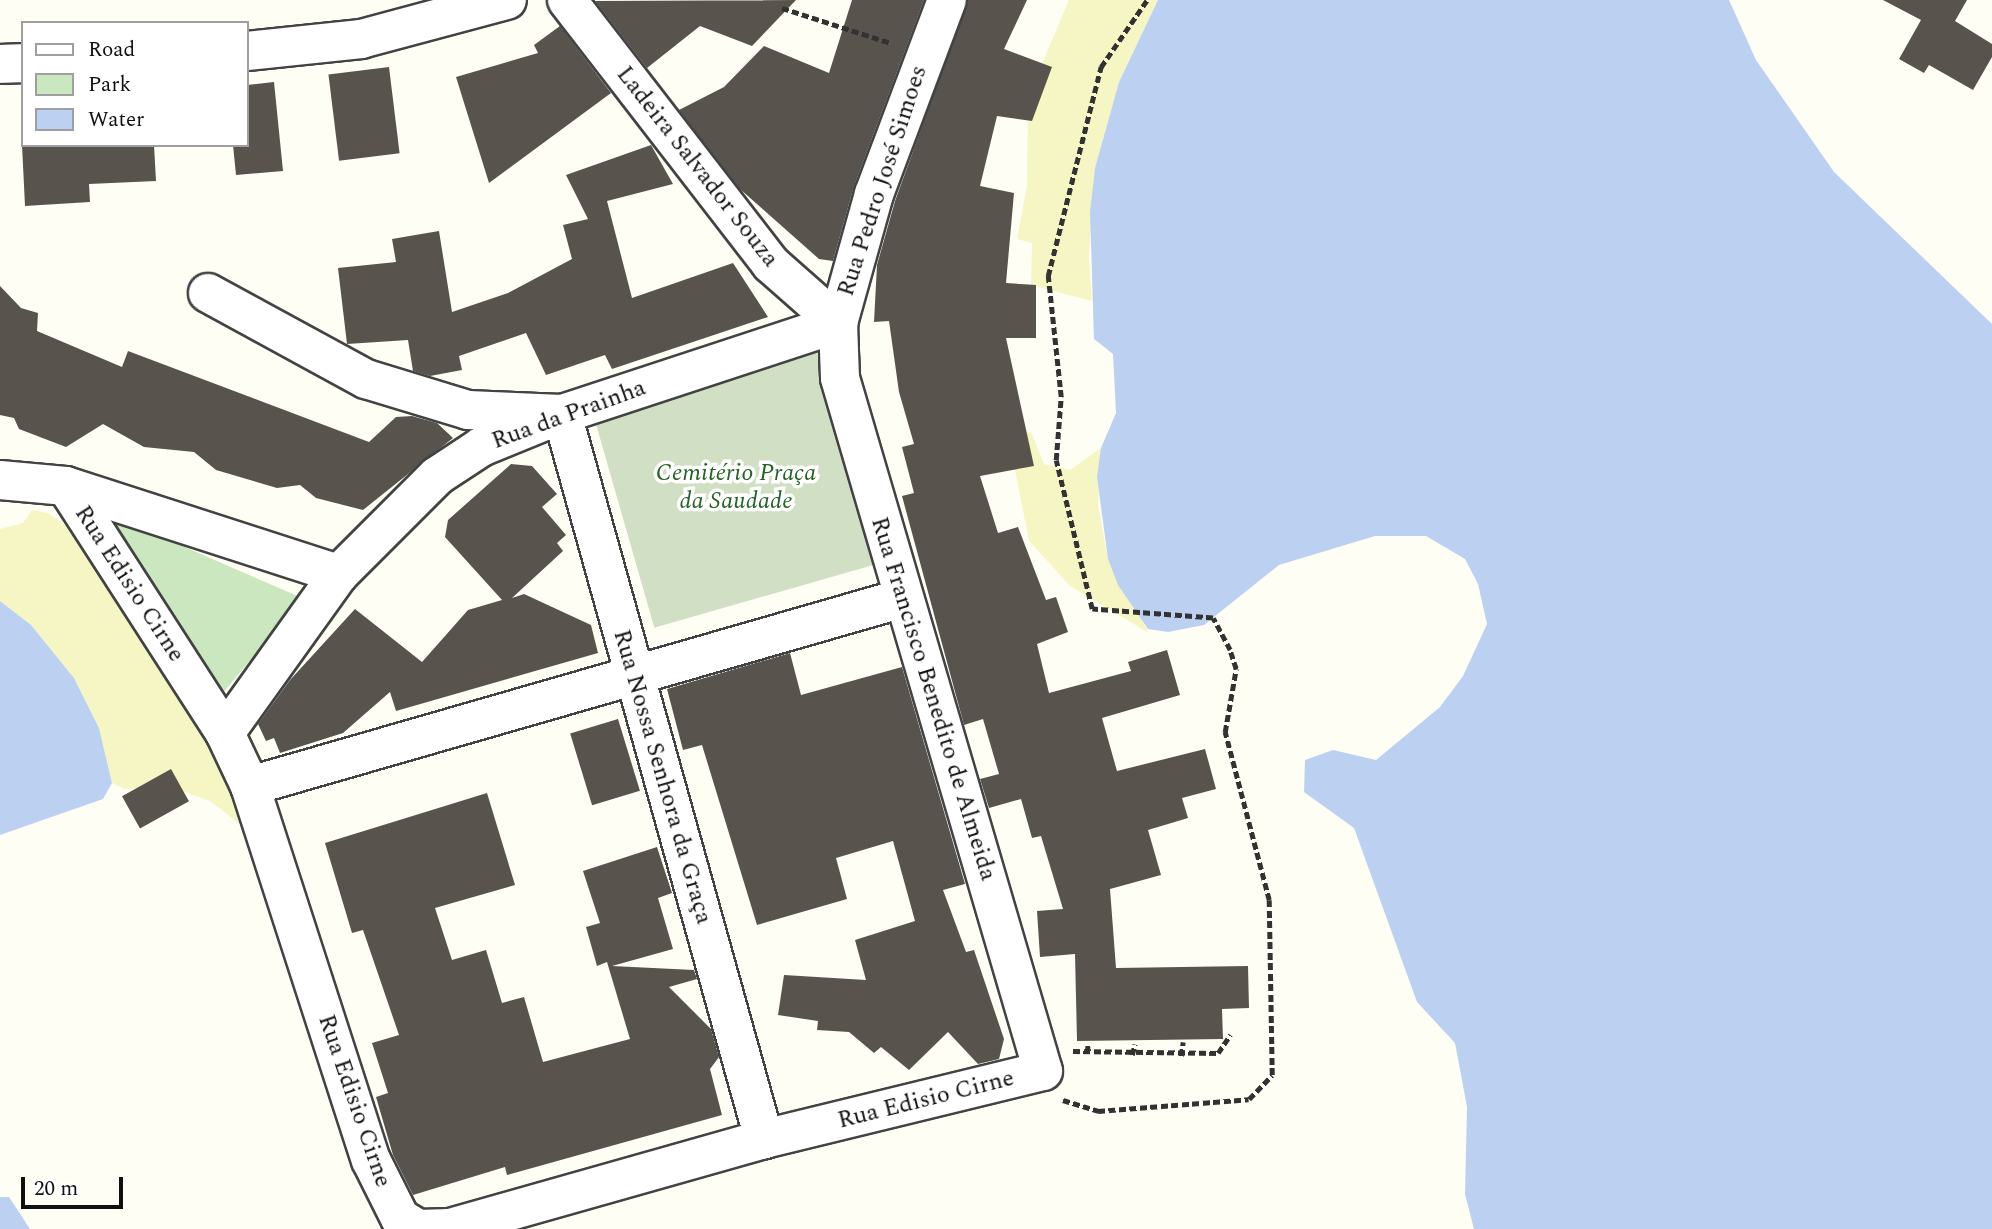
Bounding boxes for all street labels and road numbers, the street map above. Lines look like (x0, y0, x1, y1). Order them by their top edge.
street label: Ladeira Salvador Souza (610, 61, 784, 273)
street label: Rua Pedro José Simoes (832, 62, 934, 300)
street label: Rua da Prainha (488, 374, 650, 456)
street label: Rua Edisio Cirne (68, 500, 190, 668)
street label: Rua Francisco Benedito de Almeida (864, 514, 1002, 884)
street label: Rua Nossa Senhora da Graça (606, 626, 718, 928)
street label: Rua Edisio Cirne (311, 1011, 397, 1191)
street label: Rua Edisio Cirne (835, 1064, 1017, 1136)

